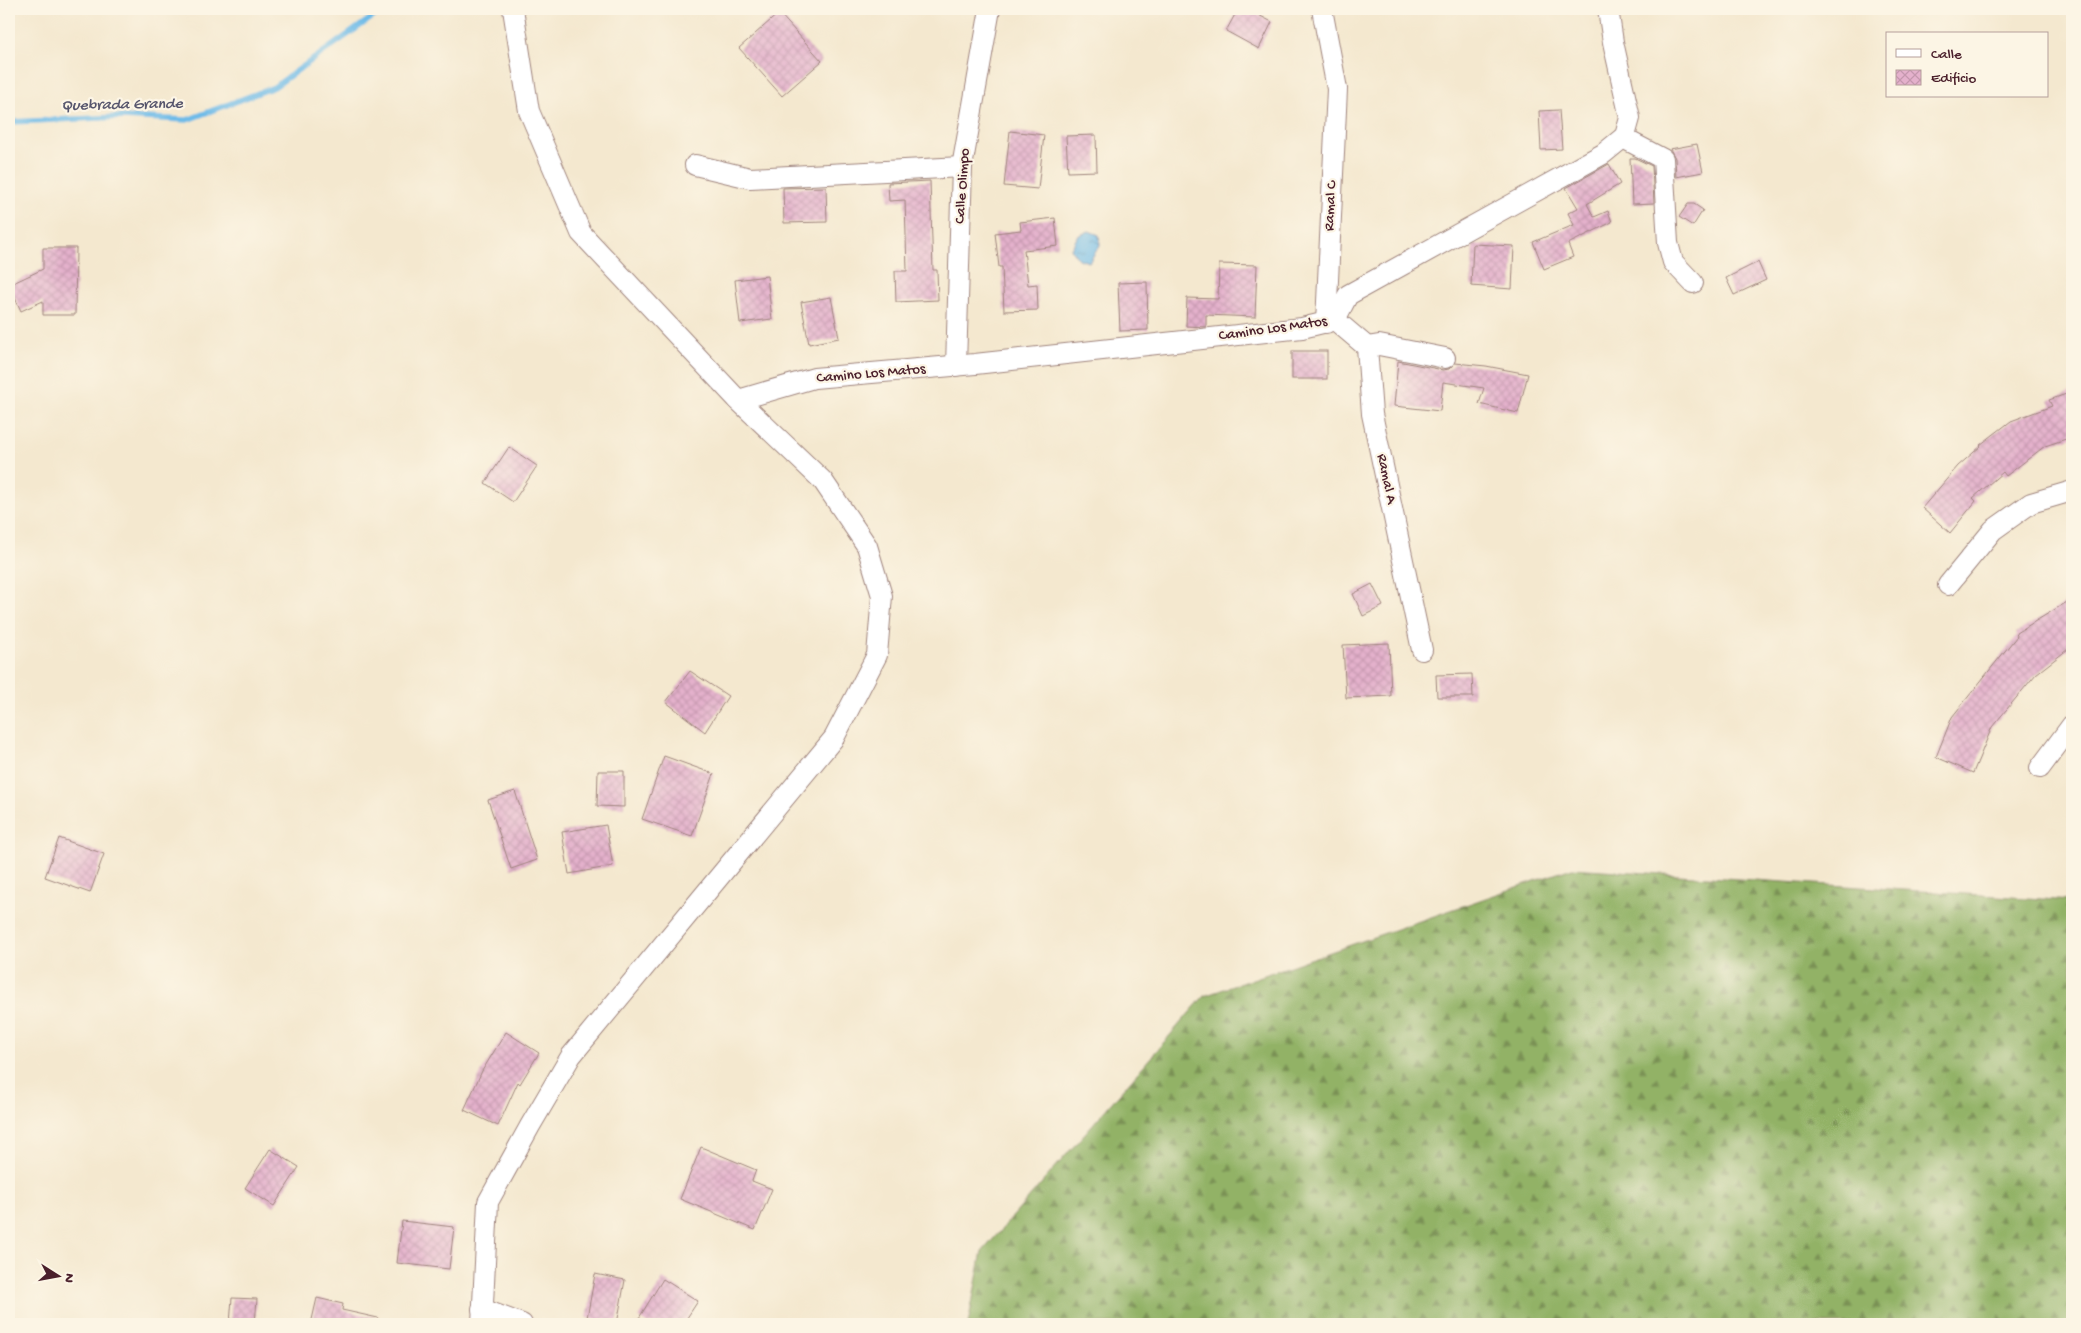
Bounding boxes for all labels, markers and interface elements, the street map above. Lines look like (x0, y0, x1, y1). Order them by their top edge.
legend (1886, 32, 2048, 98)
text: Calle (1931, 46, 1962, 64)
text: Edificio (1931, 70, 1977, 88)
water label: Quebrada Grande (61, 95, 184, 117)
street label: Calle Olimpo (951, 147, 975, 224)
street label: Ramal C (1321, 180, 1341, 232)
street label: Camino Los Matos (1218, 312, 1329, 346)
street label: Camino Los Matos (816, 360, 927, 388)
street label: Ramal A (1372, 452, 1400, 507)
north arrow (32, 1250, 82, 1300)
text: N (59, 1272, 78, 1284)

